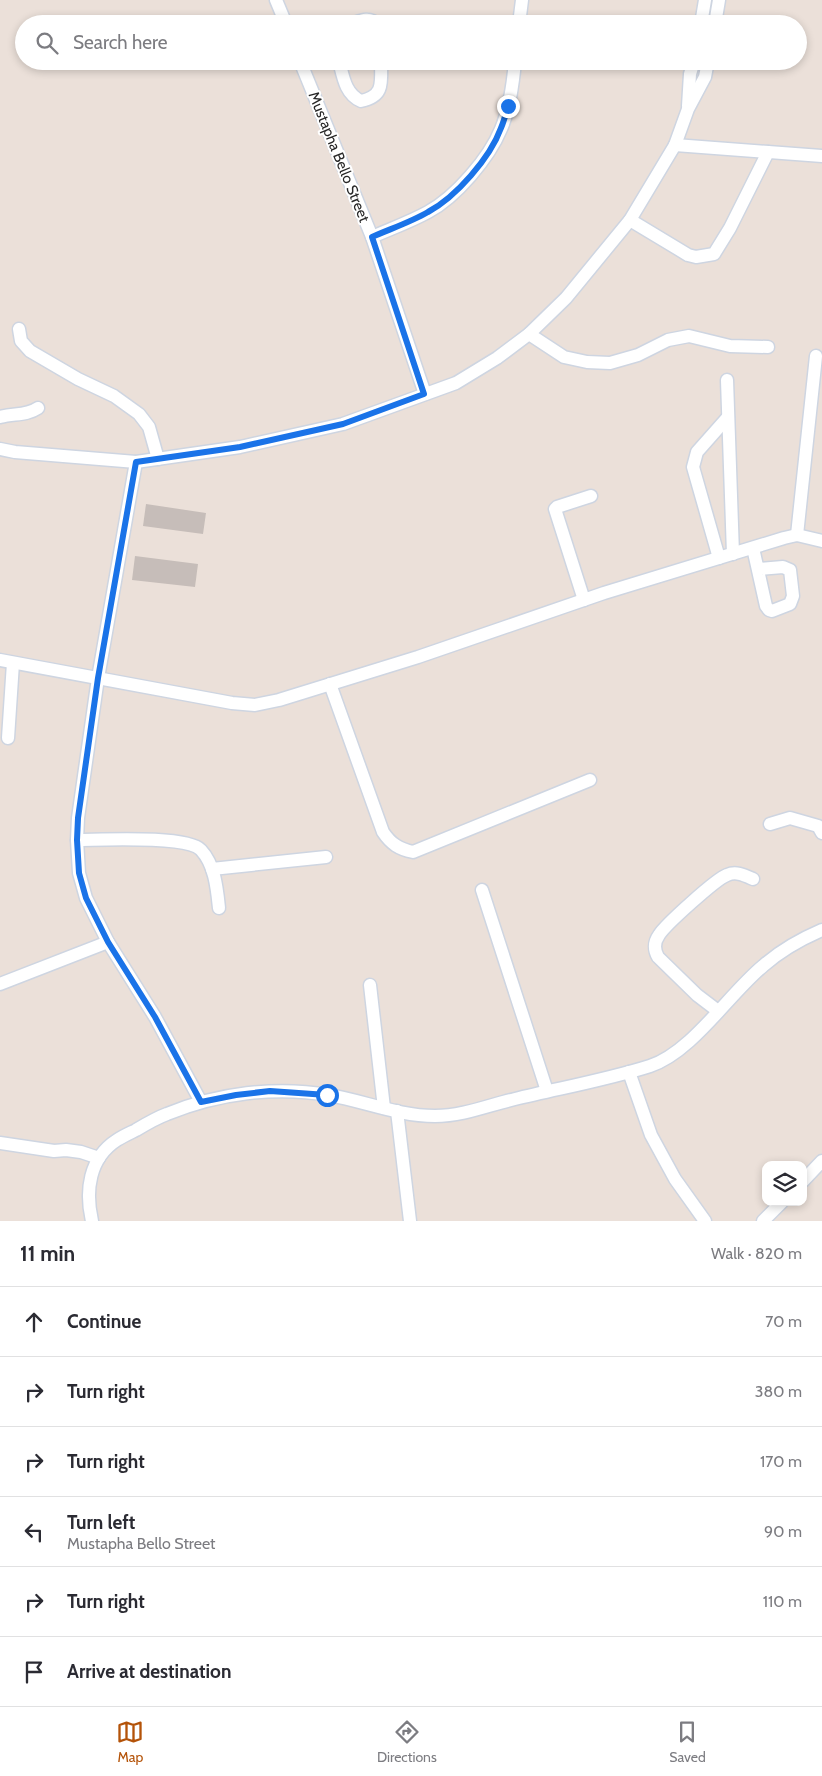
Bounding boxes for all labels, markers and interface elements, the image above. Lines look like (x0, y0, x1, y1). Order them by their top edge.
search box (15, 15, 807, 70)
icon: search (33, 29, 61, 57)
text: Search here (73, 31, 167, 54)
street label: Mustapha Bello Street (305, 89, 373, 225)
route end (497, 95, 520, 118)
route start (316, 1084, 339, 1107)
map controls (762, 1161, 807, 1206)
button: layers (762, 1161, 807, 1206)
text: 11 min (20, 1241, 75, 1266)
text: Walk · 820 m (711, 1244, 802, 1263)
icon: ahead (20, 1308, 48, 1336)
text: Continue (67, 1310, 141, 1333)
text: 70 m (765, 1312, 802, 1331)
icon: right (20, 1378, 48, 1406)
text: Turn right (67, 1380, 145, 1403)
text: 380 m (755, 1382, 802, 1401)
icon: right (20, 1448, 48, 1476)
text: Turn right (67, 1450, 145, 1473)
text: 170 m (760, 1452, 802, 1471)
text: Turn left (67, 1511, 135, 1534)
icon: left (20, 1518, 48, 1546)
text: 90 m (764, 1522, 802, 1541)
text: Mustapha Bello Street (67, 1534, 215, 1553)
icon: right (20, 1588, 48, 1616)
text: Turn right (67, 1590, 145, 1613)
text: 110 m (763, 1592, 802, 1611)
icon: arrive (20, 1658, 48, 1686)
text: Arrive at destination (67, 1660, 231, 1683)
tab: Map (116, 1718, 144, 1766)
tab: Directions (377, 1718, 437, 1766)
tab: Saved (669, 1718, 706, 1766)

